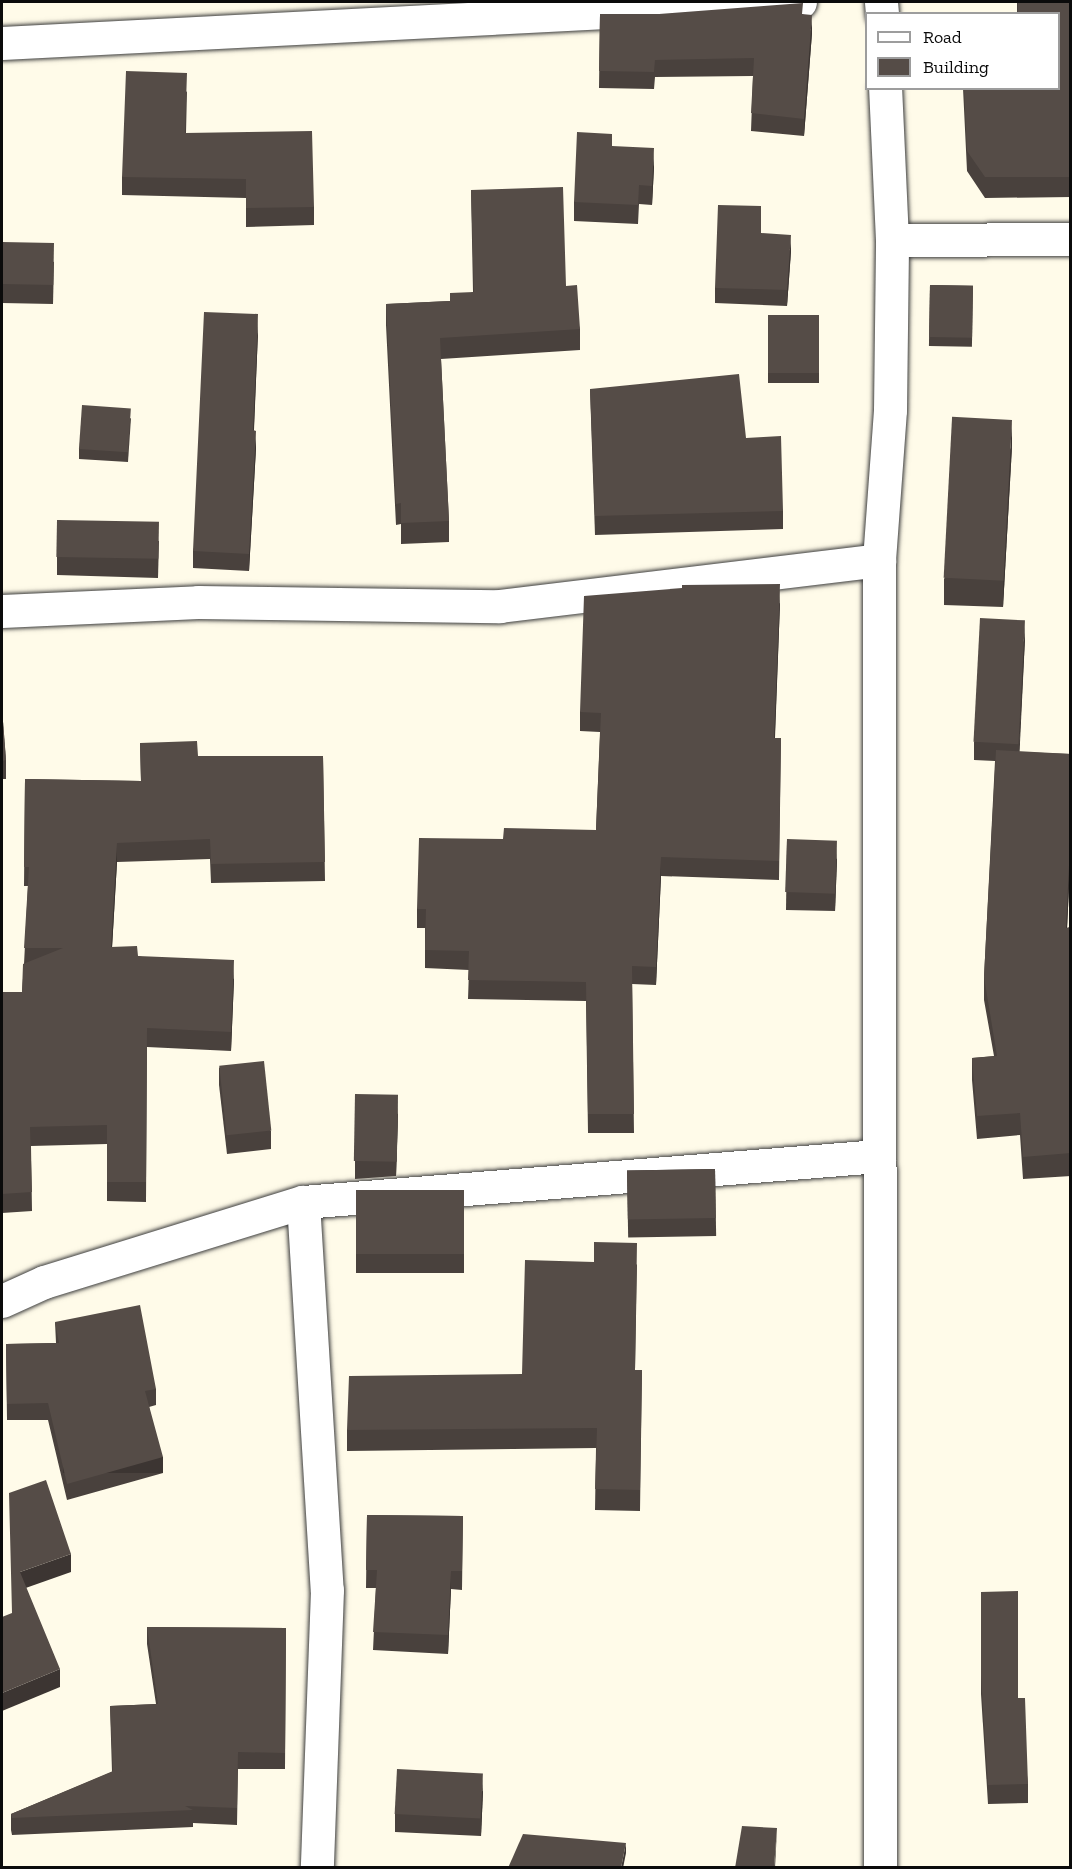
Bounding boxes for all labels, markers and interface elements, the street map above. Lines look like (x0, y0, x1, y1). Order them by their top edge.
legend (865, 12, 1060, 90)
text: Road (923, 26, 962, 48)
text: Building (923, 56, 989, 78)

